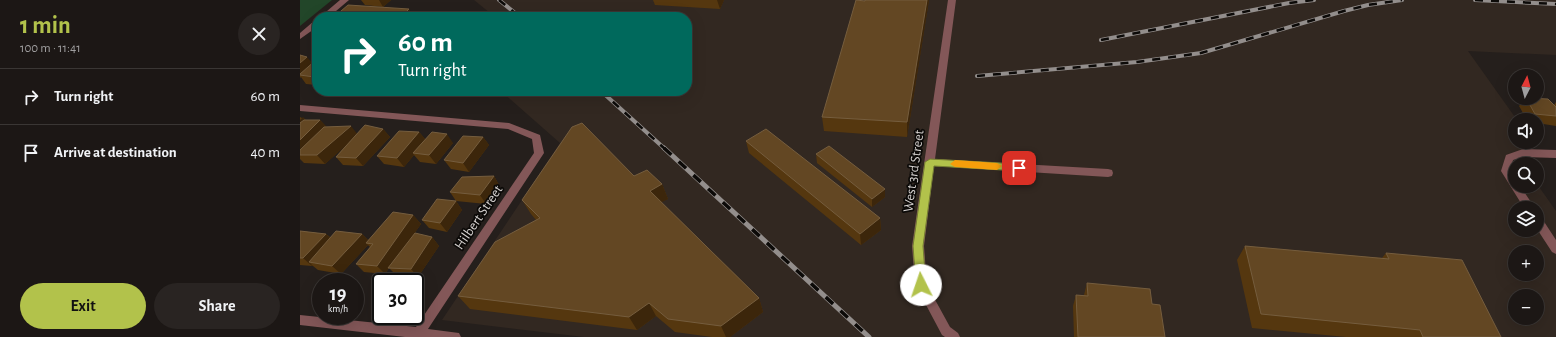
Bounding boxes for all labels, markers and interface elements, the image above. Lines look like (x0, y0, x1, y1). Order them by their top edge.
button: close (238, 13, 280, 55)
text: 1 min (20, 14, 71, 38)
icon: right (332, 28, 384, 80)
text: 60 m (398, 29, 453, 57)
text: 100 m · 11:41 (20, 42, 81, 55)
text: Turn right (398, 62, 467, 80)
north arrow (1508, 69, 1544, 105)
map controls (1508, 69, 1544, 325)
icon: right (20, 86, 42, 108)
text: Turn right (54, 89, 113, 104)
text: 60 m (251, 89, 280, 104)
button: sound (1508, 113, 1544, 149)
street label: West 3rd Street (901, 128, 927, 213)
icon: arrive (20, 142, 42, 164)
text: Arrive at destination (54, 145, 177, 160)
text: 40 m (250, 145, 280, 160)
pin (1002, 151, 1036, 185)
icon: arrive (1008, 157, 1030, 179)
button: search (1508, 157, 1544, 193)
street label: Hilbert Street (452, 182, 506, 252)
button: layers (1508, 201, 1544, 237)
button: + (1508, 245, 1544, 281)
position arrow (900, 264, 942, 306)
speed limit sign: 30 (372, 273, 424, 325)
button: Exit (20, 283, 146, 329)
button: Share (154, 283, 280, 329)
text: 19 (330, 284, 346, 304)
button: − (1508, 289, 1544, 325)
text: km/h (328, 304, 348, 314)

